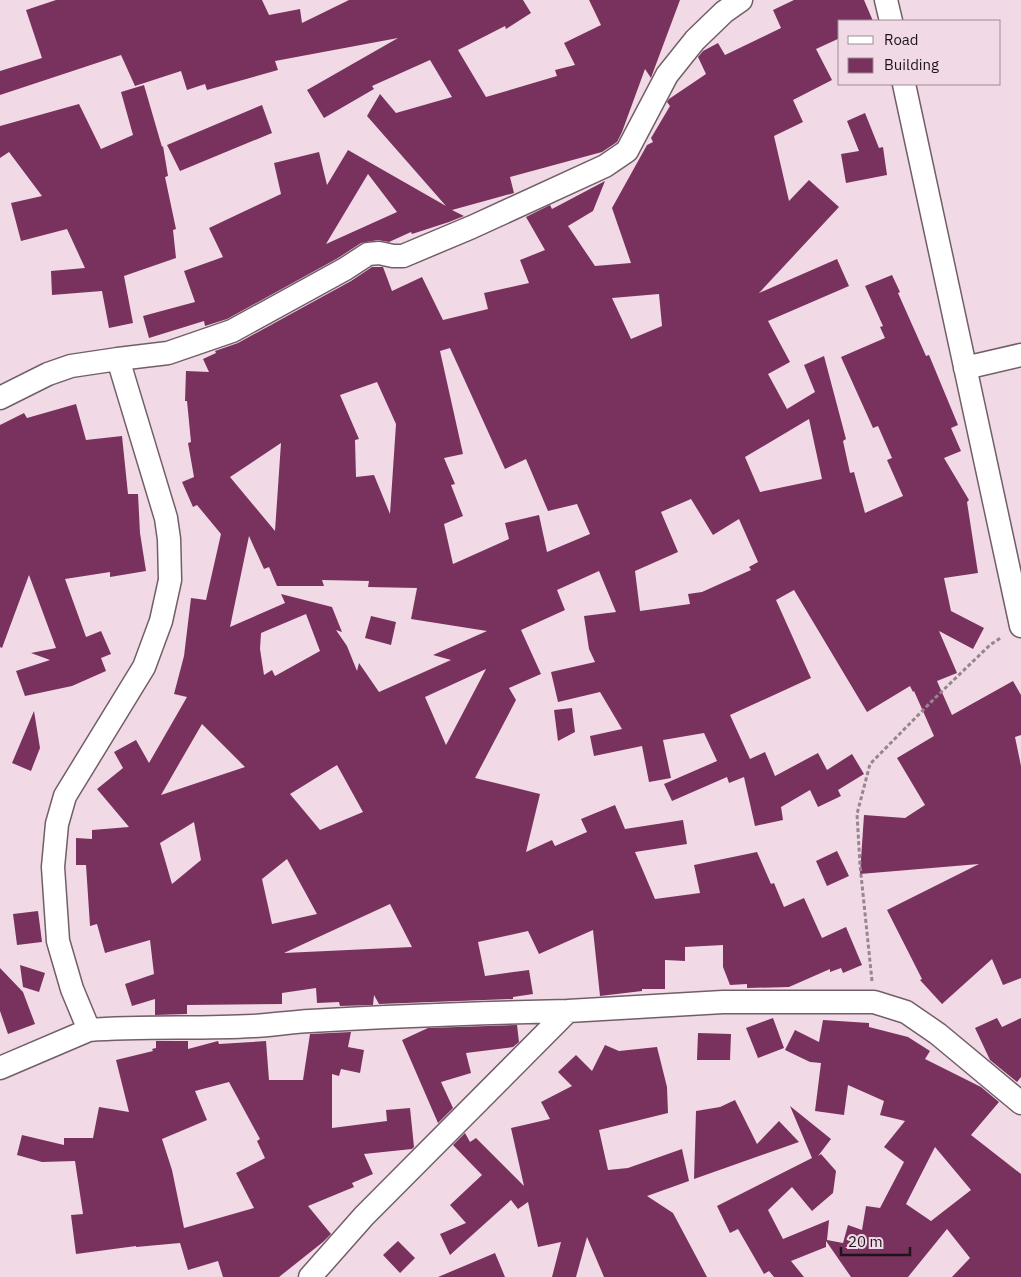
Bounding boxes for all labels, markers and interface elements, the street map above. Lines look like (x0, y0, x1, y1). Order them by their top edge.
legend (838, 20, 1001, 85)
text: Road (884, 30, 919, 49)
text: Building (884, 55, 939, 74)
scale bar (841, 1224, 910, 1256)
text: 20 m (848, 1232, 883, 1251)

